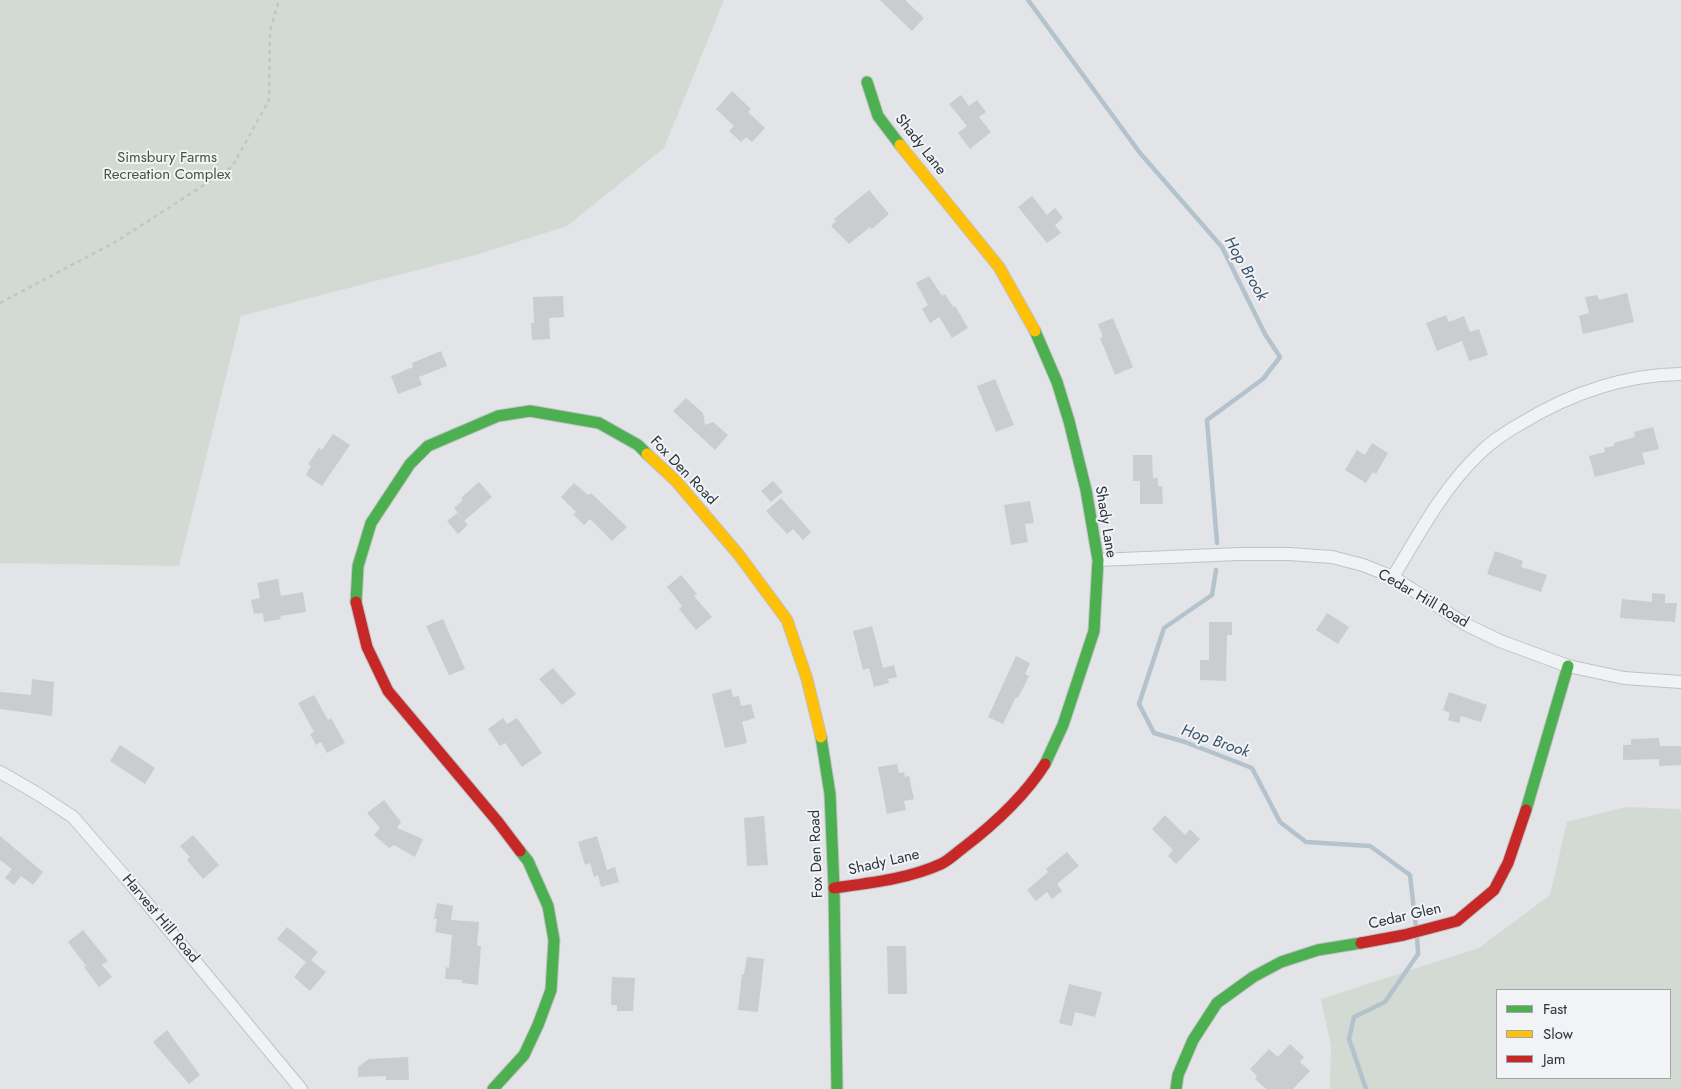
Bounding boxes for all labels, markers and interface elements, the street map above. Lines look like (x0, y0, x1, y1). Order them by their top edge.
street label: Shady Lane (891, 111, 949, 179)
park label: Simsbury Farms Recreation Complex (103, 149, 231, 184)
water label: Hop Brook (1219, 234, 1271, 304)
street label: Fox Den Road (646, 433, 720, 509)
street label: Shady Lane (1090, 485, 1120, 559)
street label: Cedar Hill Road (1374, 566, 1472, 632)
water label: Hop Brook (1178, 721, 1252, 763)
street label: Fox Den Road (806, 809, 828, 899)
street label: Shady Lane (847, 846, 921, 880)
street label: Harvest Hill Road (118, 871, 202, 967)
street label: Cedar Glen (1367, 900, 1443, 934)
legend (1496, 989, 1671, 1079)
text: Fast (1543, 998, 1567, 1020)
text: Slow (1543, 1023, 1573, 1045)
text: Jam (1543, 1048, 1566, 1070)

